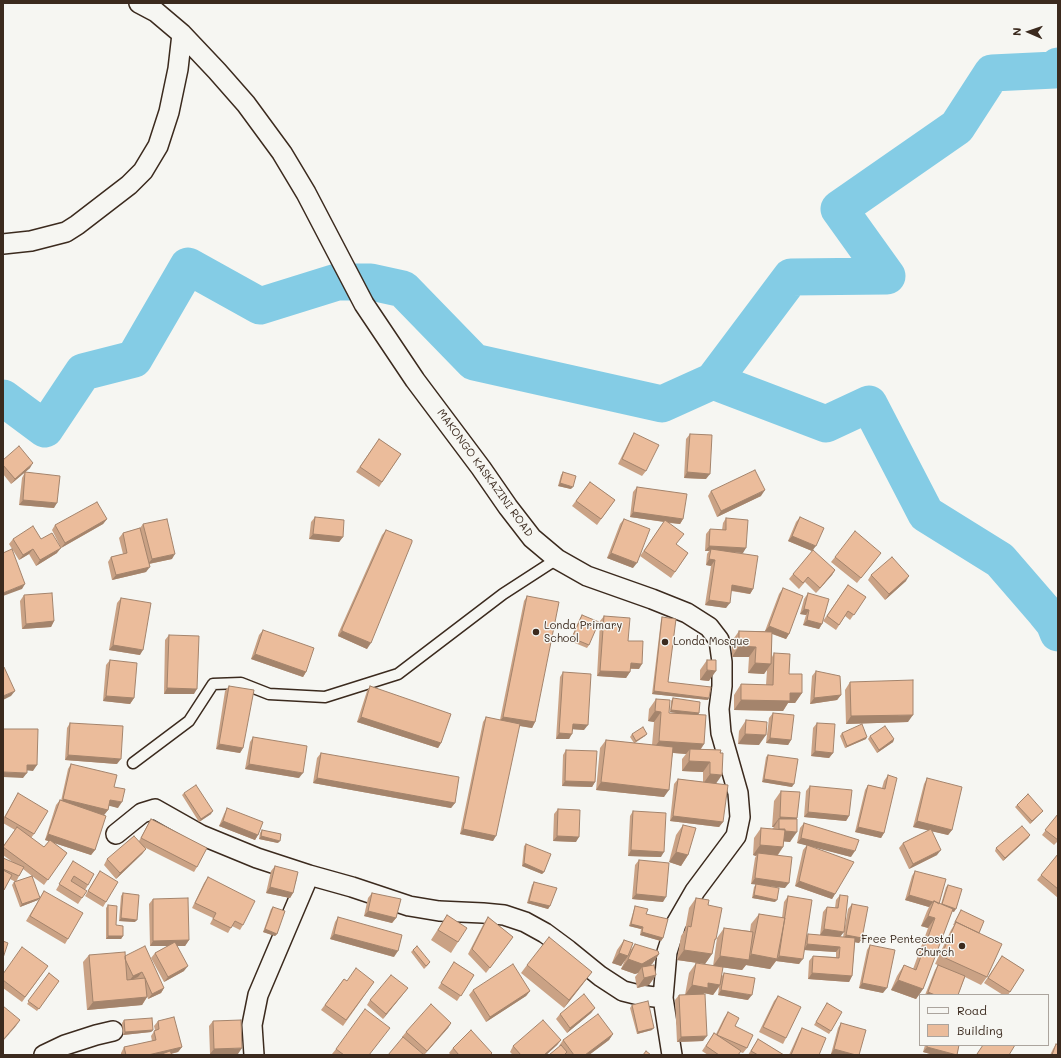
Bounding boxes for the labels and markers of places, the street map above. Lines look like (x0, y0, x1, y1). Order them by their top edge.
place label: Londa Primary School (544, 619, 622, 645)
marker: Londa Primary School (531, 627, 541, 637)
place label: Londa Mosque (673, 635, 749, 649)
marker: Londa Mosque (660, 637, 670, 647)
place label: Free Pentecostal Church (861, 933, 954, 959)
marker: Free Pentecostal Church (957, 941, 967, 951)

